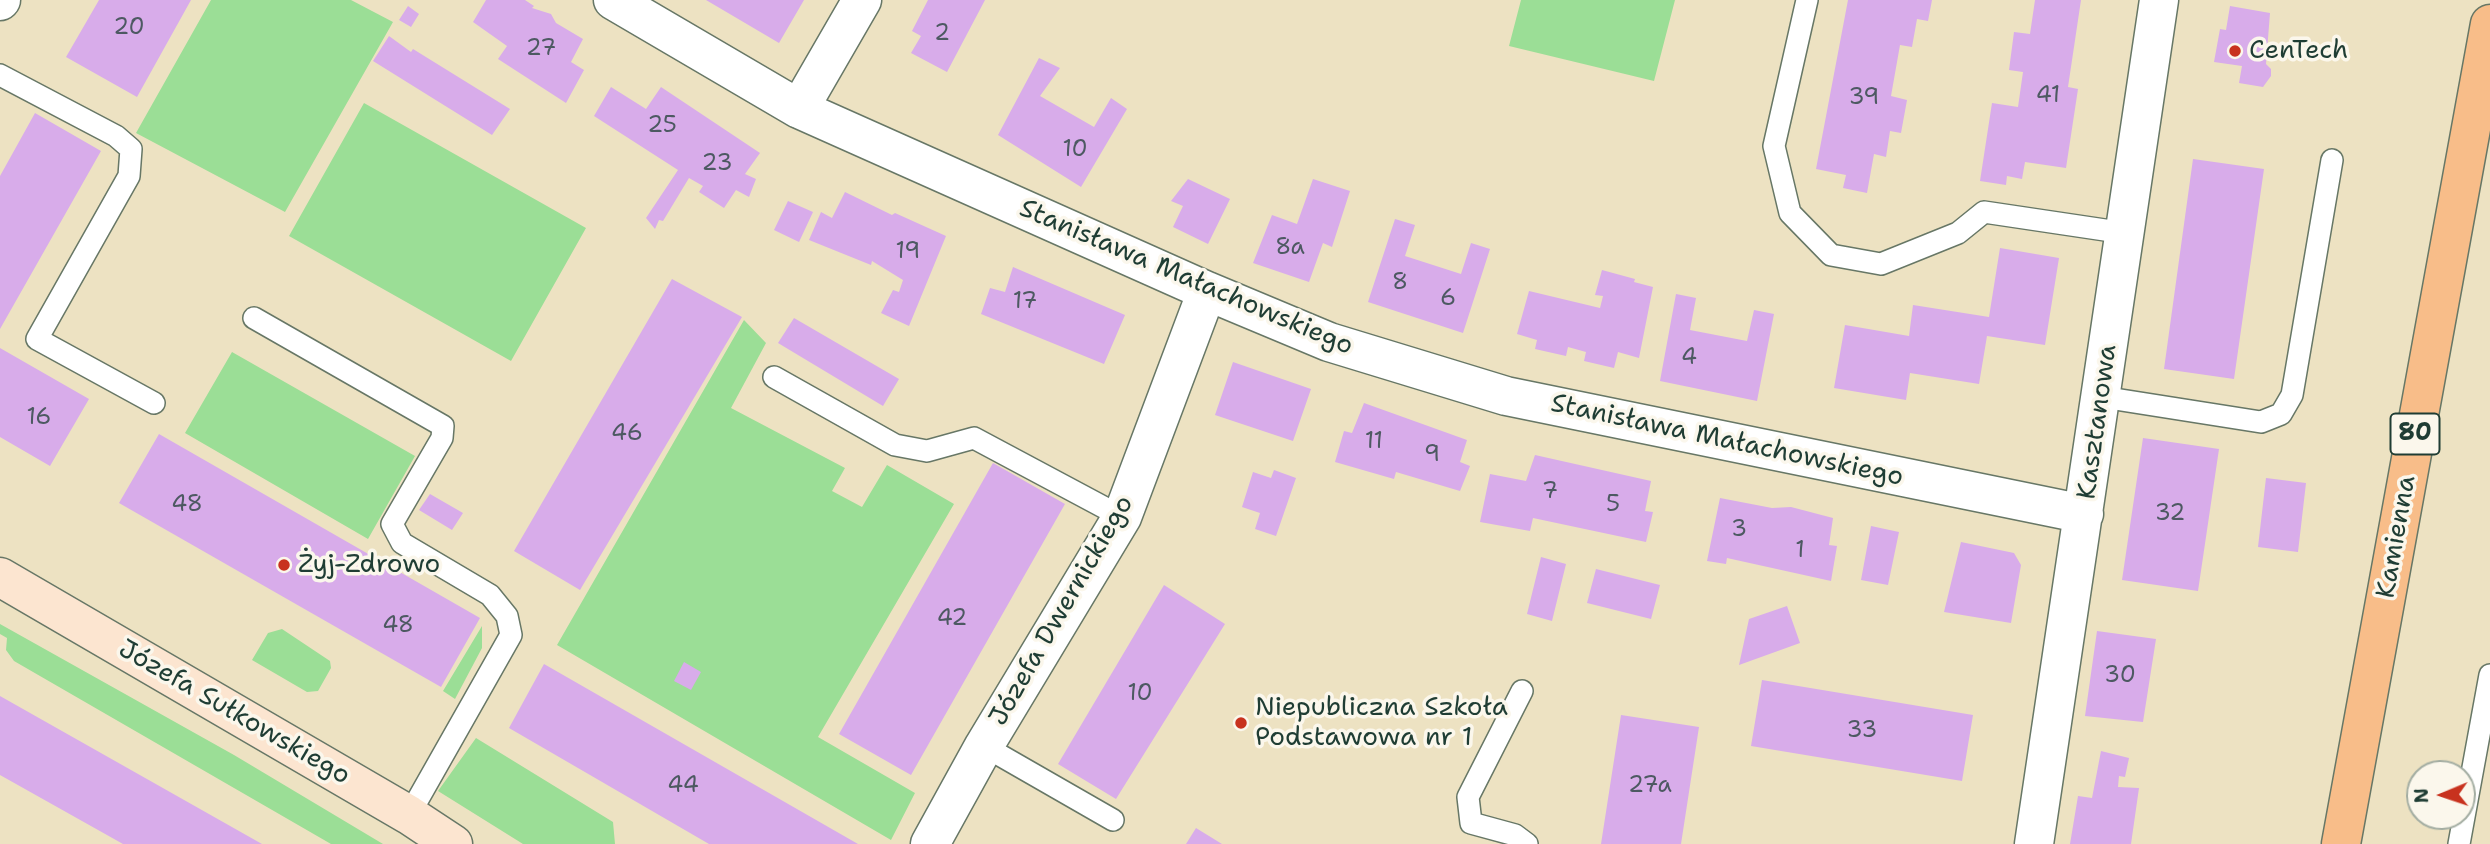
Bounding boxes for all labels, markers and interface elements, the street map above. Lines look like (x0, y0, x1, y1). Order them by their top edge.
house number: 20 (113, 14, 145, 42)
house number: 2 (934, 20, 950, 48)
house number: 27 (526, 35, 556, 63)
place label: CenTech (2249, 35, 2348, 67)
marker: CenTech (2227, 43, 2243, 59)
house number: 41 (2036, 82, 2060, 110)
house number: 39 (1849, 84, 1879, 112)
house number: 25 (647, 112, 677, 140)
house number: 10 (1062, 136, 1088, 164)
house number: 23 (701, 150, 733, 178)
street label: Stanisława Małachowskiego (1014, 193, 1358, 363)
house number: 8a (1275, 234, 1305, 262)
house number: 19 (896, 238, 920, 266)
house number: 8 (1392, 269, 1408, 297)
house number: 6 (1440, 285, 1456, 313)
house number: 17 (1013, 288, 1037, 316)
street label: Kasztanowa (2072, 343, 2124, 501)
house number: 4 (1681, 344, 1697, 372)
street label: Stanisława Małachowskiego (1548, 388, 1906, 494)
house number: 16 (27, 404, 51, 432)
road number: 80 (2390, 414, 2440, 454)
house number: 46 (611, 420, 643, 448)
house number: 11 (1365, 428, 1383, 456)
house number: 9 (1424, 441, 1440, 469)
street label: Kamienna (2371, 473, 2423, 601)
house number: 7 (1542, 478, 1558, 506)
street label: Józefa Dwernickiego (983, 490, 1141, 732)
house number: 48 (171, 491, 203, 519)
house number: 5 (1606, 491, 1620, 519)
house number: 32 (2155, 500, 2185, 528)
house number: 3 (1731, 516, 1747, 544)
house number: 1 (1795, 537, 1805, 565)
place label: Żyj-Zdrowo (298, 549, 440, 581)
marker: Żyj-Zdrowo (276, 557, 292, 573)
house number: 42 (937, 605, 967, 633)
house number: 48 (382, 612, 414, 640)
street label: Józefa Sułkowskiego (113, 634, 355, 792)
house number: 30 (2104, 662, 2136, 690)
house number: 10 (1127, 680, 1153, 708)
place label: Niepubliczna Szkoła Podstawowa nr 1 (1255, 692, 1508, 754)
marker: Niepubliczna Szkoła Podstawowa nr 1 (1233, 715, 1249, 731)
house number: 33 (1847, 717, 1877, 745)
north arrow (2406, 760, 2476, 830)
house number: 44 (667, 772, 699, 800)
house number: 27a (1628, 772, 1672, 800)
text: N (2409, 788, 2434, 804)

